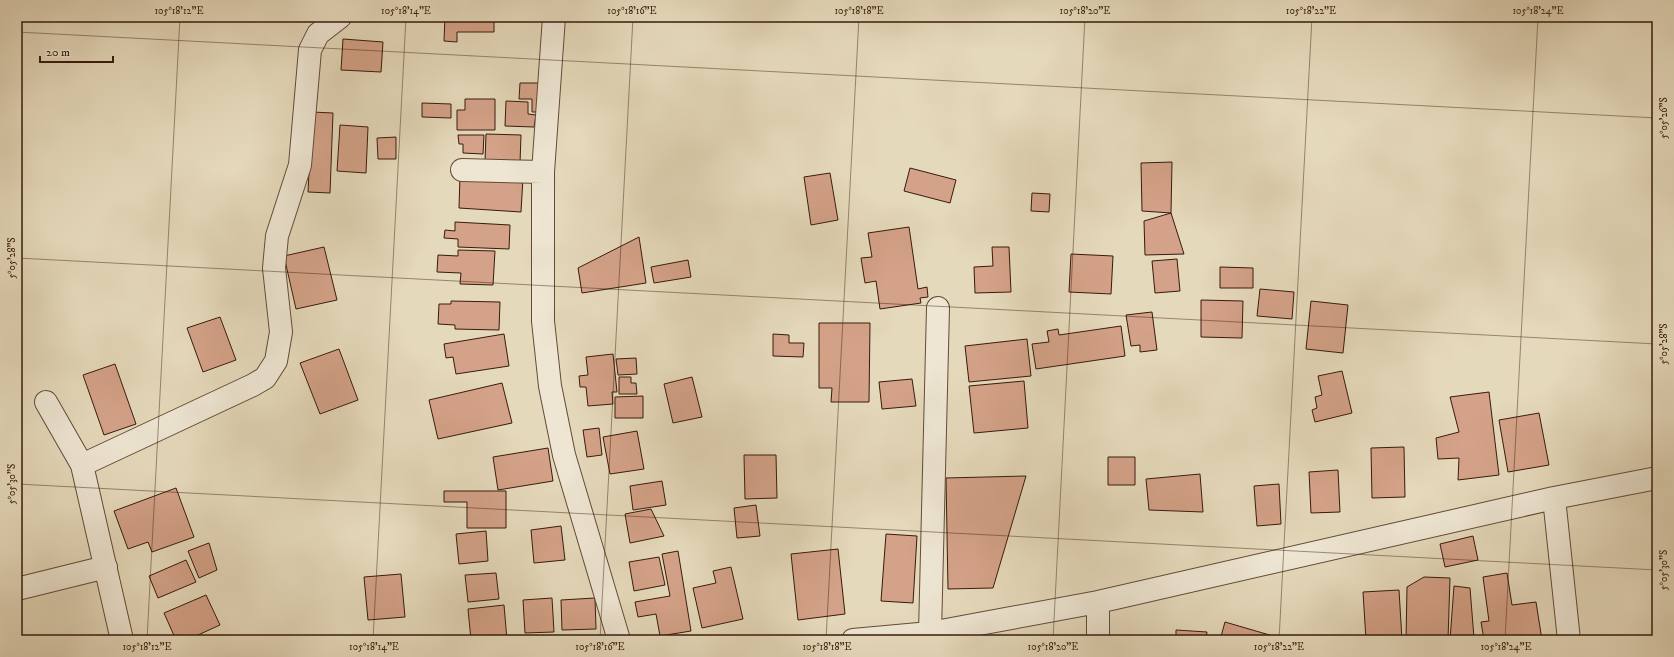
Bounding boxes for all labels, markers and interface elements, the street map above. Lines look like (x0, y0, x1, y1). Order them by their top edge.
text: 105°18'12"E (154, 5, 204, 17)
text: 105°18'14"E (381, 5, 431, 17)
text: 105°18'16"E (607, 5, 657, 17)
text: 105°18'18"E (834, 5, 884, 17)
text: 105°18'20"E (1060, 5, 1110, 17)
text: 105°18'22"E (1286, 5, 1336, 17)
text: 105°18'24"E (1512, 5, 1564, 17)
scale bar (40, 38, 113, 64)
text: 20 m (46, 45, 70, 60)
text: 5°05'26"S (1658, 97, 1670, 139)
text: 5°05'28"S (6, 237, 18, 279)
text: 5°05'28"S (1658, 323, 1670, 365)
text: 5°05'30"S (6, 464, 18, 504)
text: 5°05'30"S (1658, 550, 1670, 590)
text: 105°18'12"E (122, 641, 172, 653)
text: 105°18'14"E (349, 641, 399, 653)
text: 105°18'16"E (575, 641, 625, 653)
text: 105°18'18"E (802, 641, 852, 653)
text: 105°18'20"E (1028, 641, 1078, 653)
text: 105°18'22"E (1254, 641, 1304, 653)
text: 105°18'24"E (1480, 641, 1532, 653)

